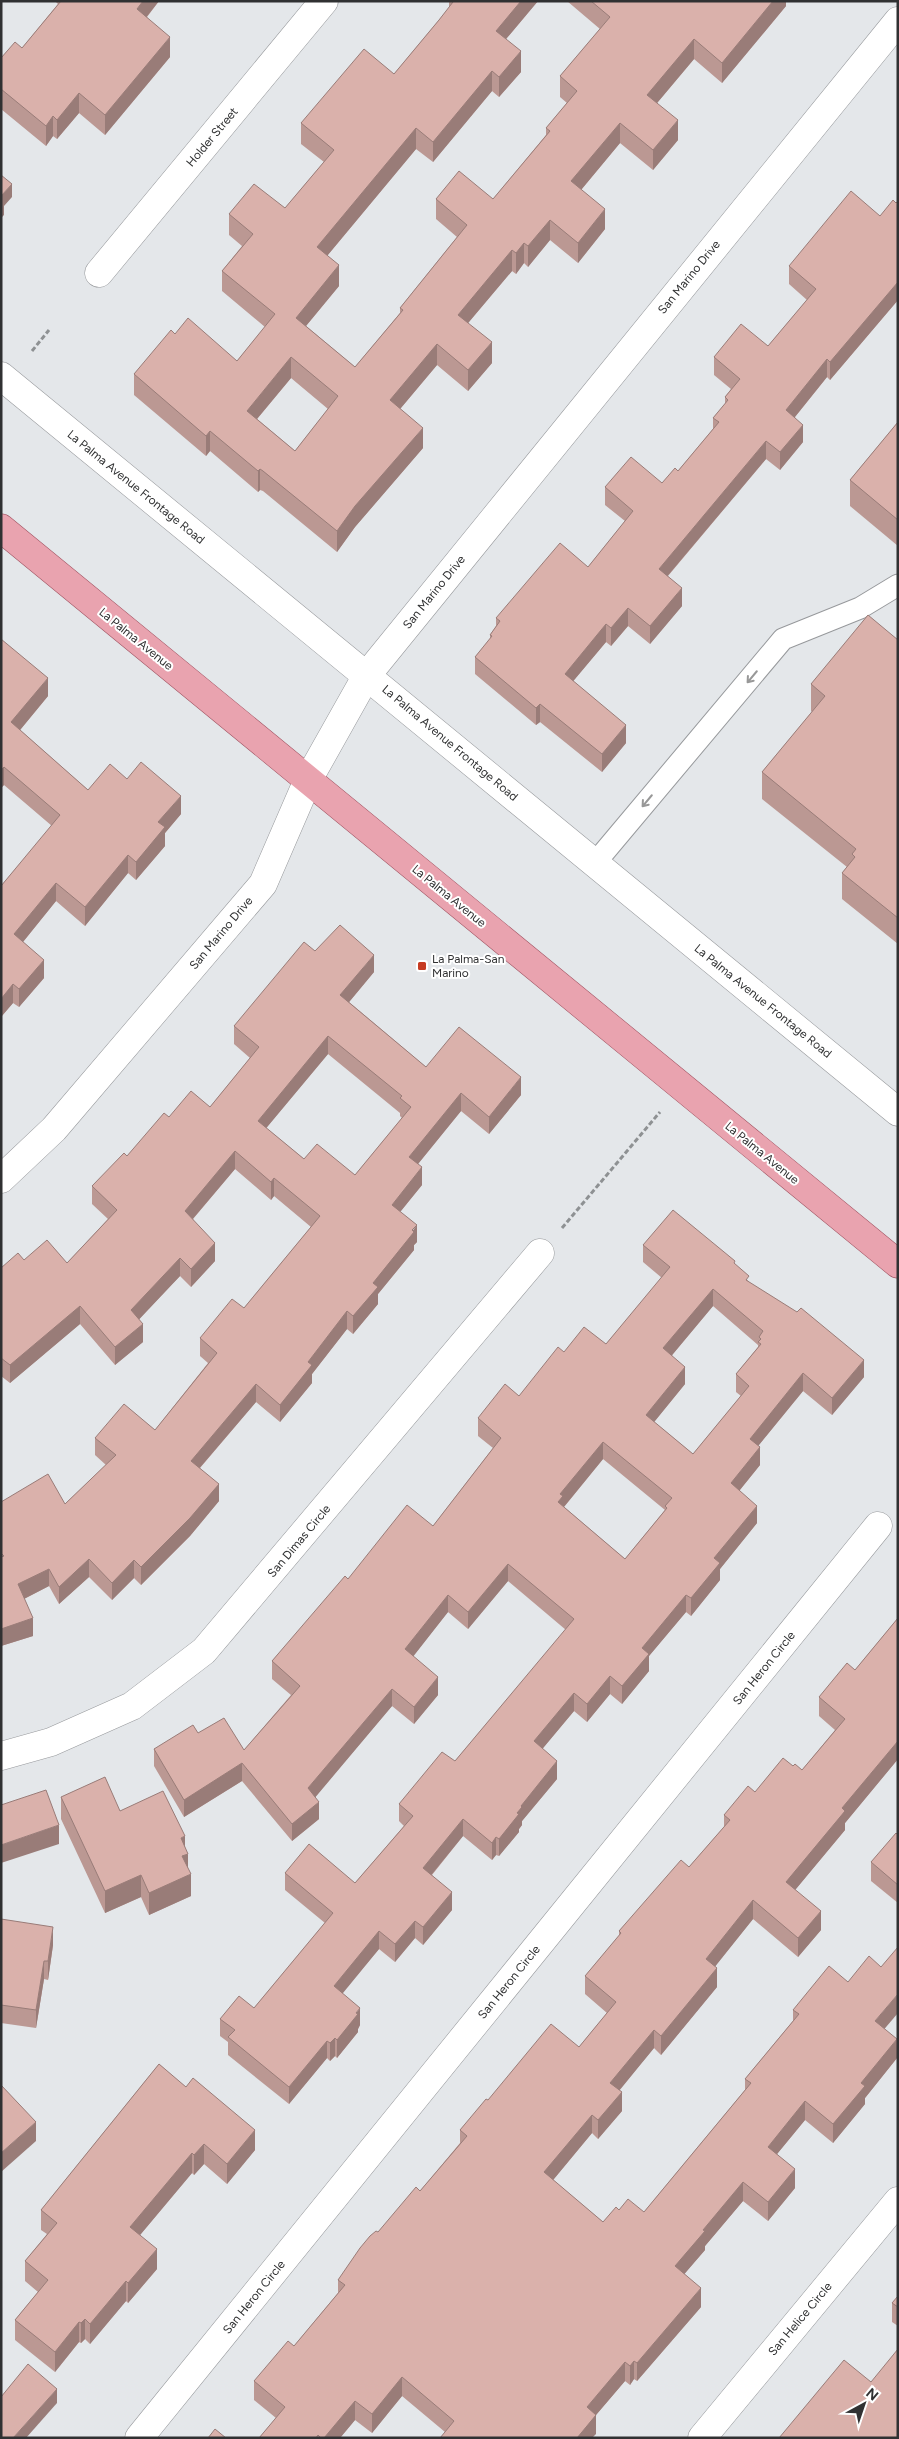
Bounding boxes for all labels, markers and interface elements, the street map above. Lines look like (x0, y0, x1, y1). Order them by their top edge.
street label: Holder Street (183, 104, 241, 169)
street label: San Marino Drive (655, 237, 723, 317)
street label: La Palma Avenue Frontage Road (64, 427, 208, 547)
street label: San Marino Drive (400, 552, 468, 632)
street label: La Palma Avenue (96, 605, 176, 673)
one-way arrow (746, 670, 758, 683)
street label: La Palma Avenue Frontage Road (379, 682, 521, 804)
one-way arrow (642, 794, 653, 807)
street label: La Palma Avenue (409, 862, 489, 930)
street label: San Marino Drive (187, 893, 256, 972)
street label: La Palma Avenue Frontage Road (691, 941, 835, 1061)
place label: La Palma-San Marino (432, 952, 505, 980)
marker: La Palma-San Marino (416, 960, 428, 972)
street label: La Palma Avenue (722, 1119, 802, 1187)
street label: San Dimas Circle (265, 1502, 334, 1580)
street label: San Heron Circle (730, 1628, 798, 1708)
street label: San Heron Circle (475, 1942, 543, 2022)
street label: San Heron Circle (220, 2257, 288, 2337)
street label: San Helice Circle (765, 2279, 835, 2358)
north arrow (839, 2379, 889, 2429)
text: N (862, 2384, 882, 2404)

